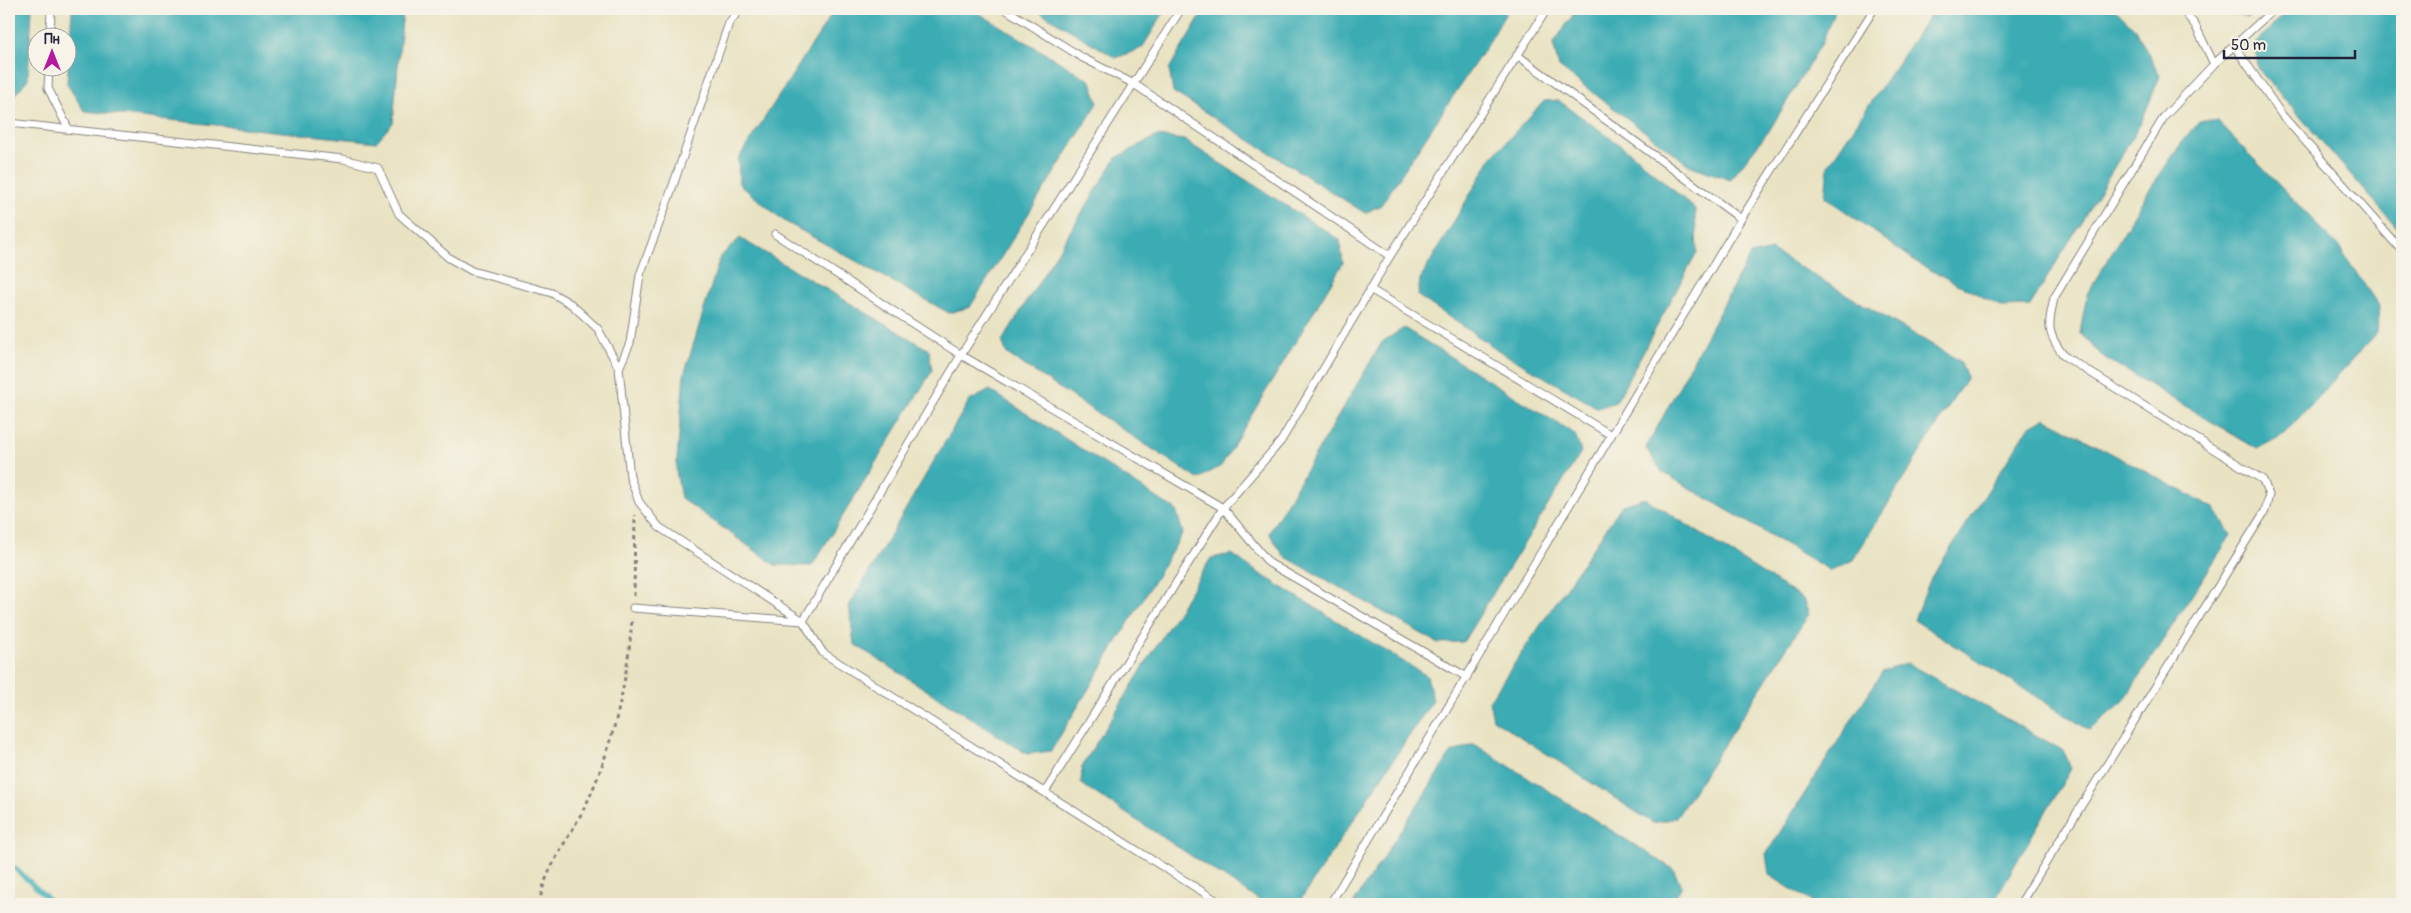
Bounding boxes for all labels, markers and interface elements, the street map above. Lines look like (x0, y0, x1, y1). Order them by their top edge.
north arrow (28, 28, 78, 78)
scale bar (2224, 28, 2355, 60)
text: Пн (44, 31, 60, 48)
text: 50 m (2231, 36, 2266, 55)

